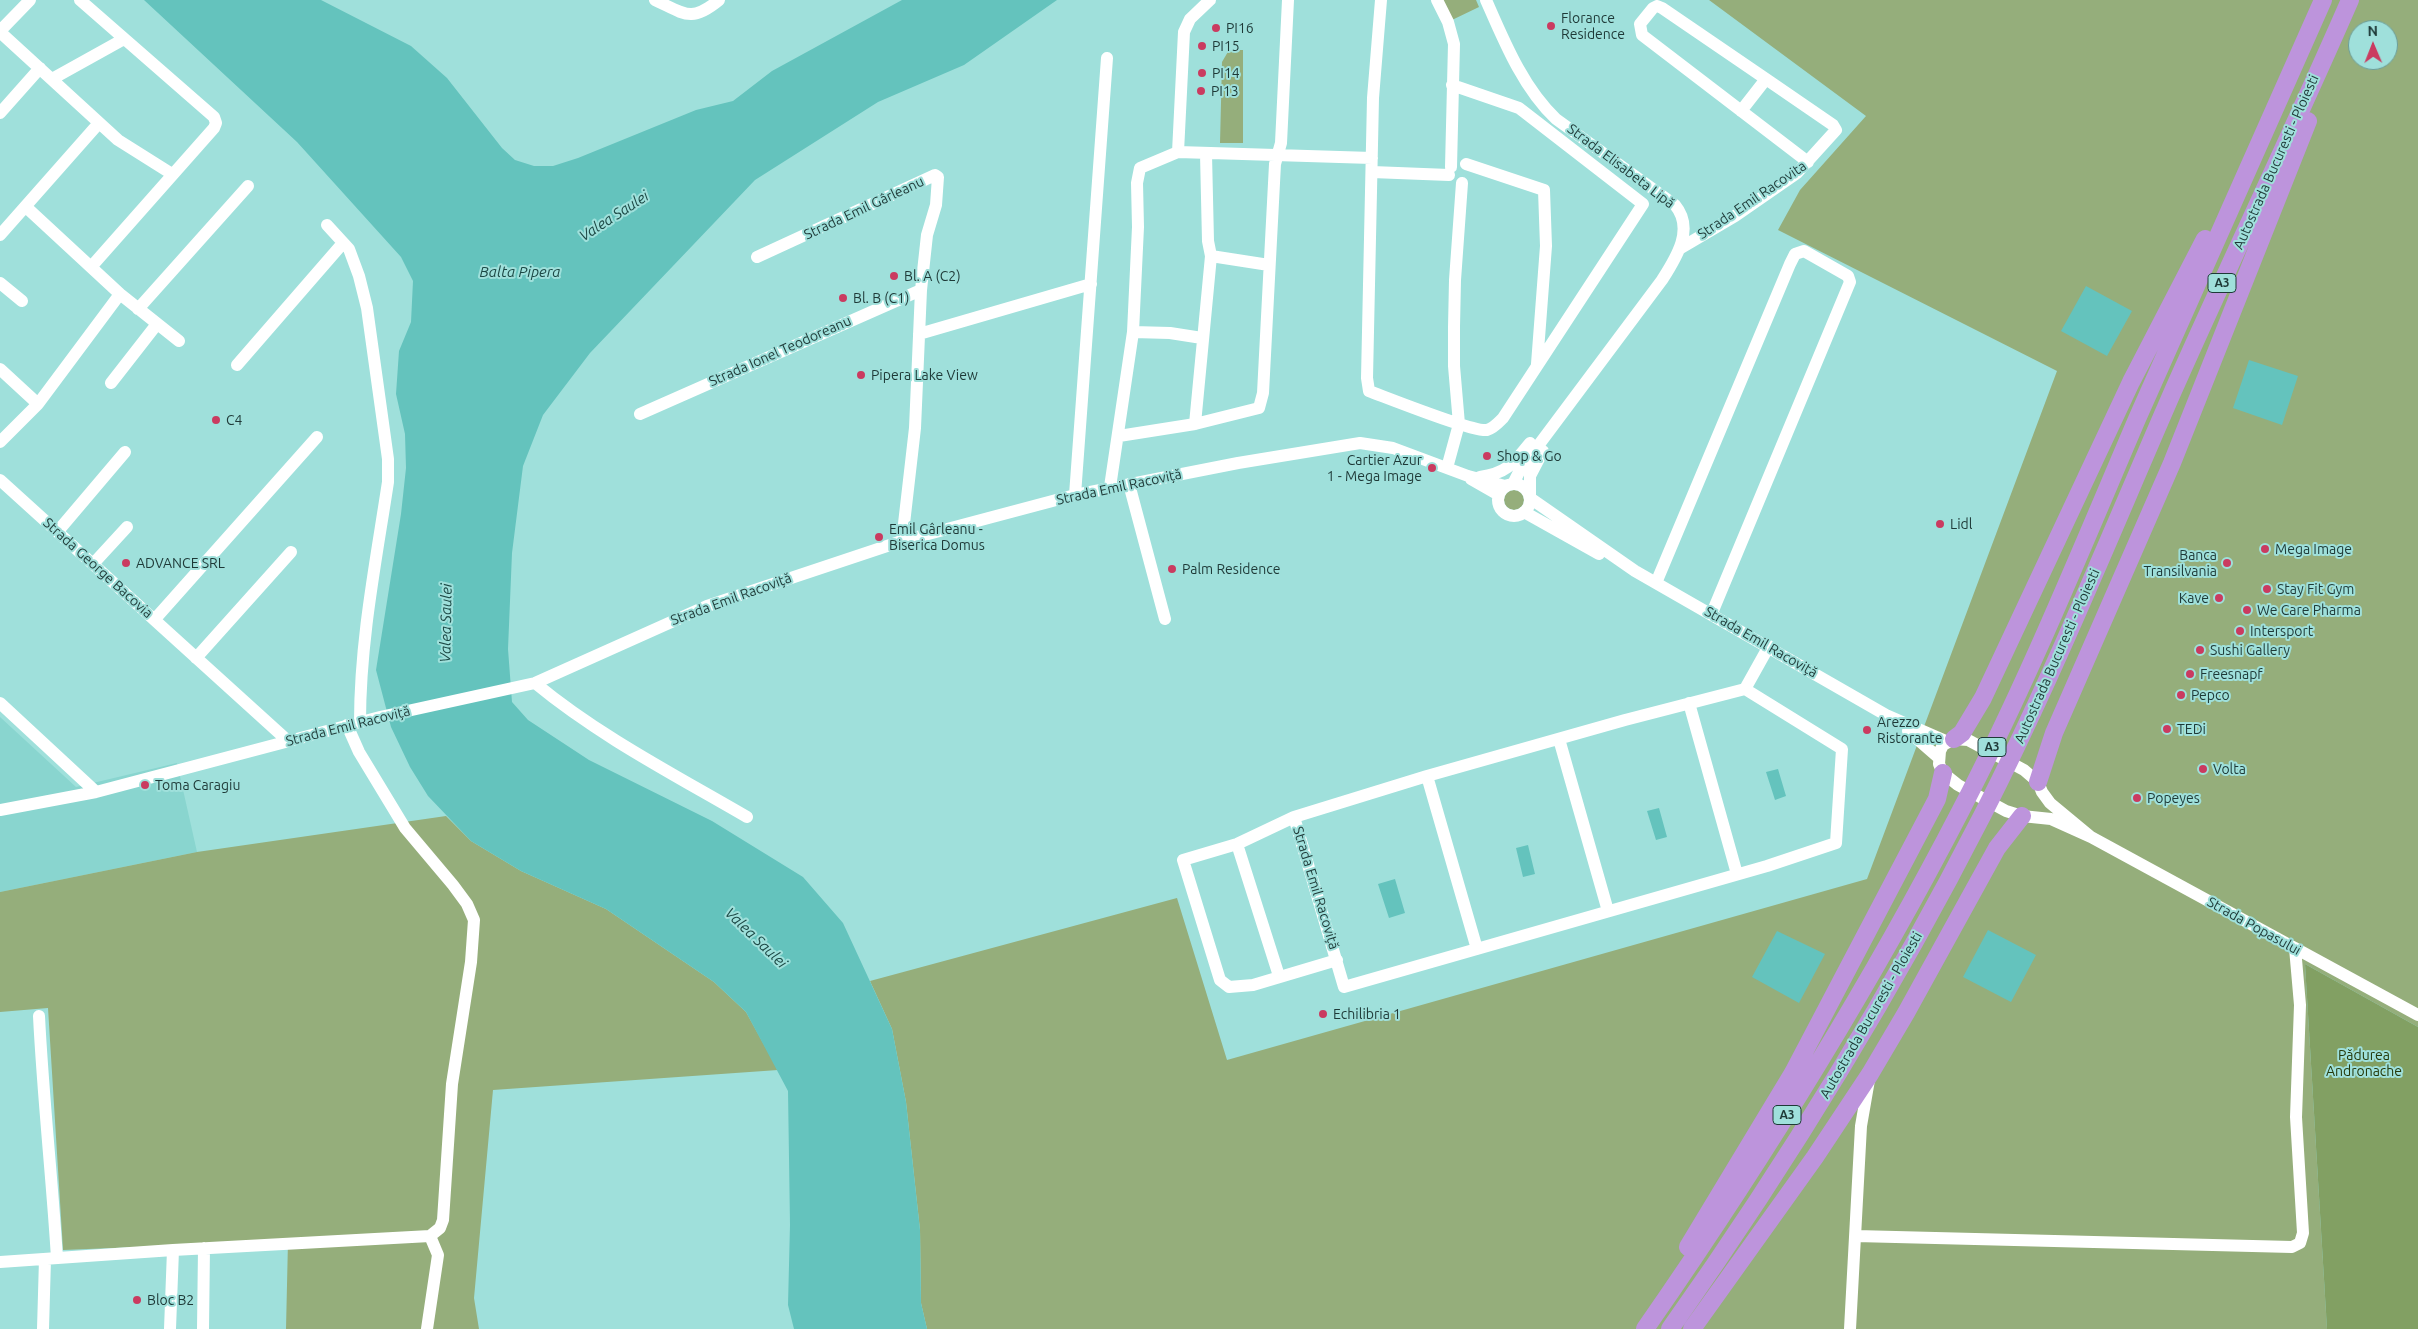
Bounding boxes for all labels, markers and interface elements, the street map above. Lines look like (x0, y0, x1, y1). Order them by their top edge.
place label: Florance Residence (1561, 10, 1625, 42)
place label: PI16 (1226, 20, 1254, 36)
marker: Florance Residence (1545, 20, 1557, 32)
north arrow (2348, 20, 2398, 70)
marker: PI16 (1210, 22, 1222, 34)
text: N (2367, 23, 2378, 39)
place label: PI15 (1212, 38, 1240, 54)
marker: PI15 (1196, 40, 1208, 52)
place label: PI14 (1212, 65, 1240, 81)
marker: PI14 (1196, 67, 1208, 79)
street label: Autostrada Bucuresti - Ploiesti (2230, 72, 2322, 252)
place label: PI13 (1211, 83, 1239, 99)
marker: PI13 (1195, 85, 1207, 97)
street label: Strada Elisabeta Lipă (1564, 120, 1678, 212)
street label: Strada Emil Racovita (1694, 157, 1810, 243)
street label: Strada Emil Gârleanu (801, 173, 927, 243)
water label: Valea Saulei (576, 187, 652, 245)
water label: Balta Pipera (480, 263, 560, 281)
place label: Bl. A (C2) (904, 268, 961, 284)
marker: Bl. A (C2) (888, 270, 900, 282)
road number: A3 (2208, 274, 2236, 292)
place label: Bl. B (C1) (853, 290, 909, 306)
marker: Bl. B (C1) (837, 292, 849, 304)
street label: Strada Ionel Teodoreanu (706, 312, 854, 390)
place label: Pipera Lake View (871, 367, 978, 383)
marker: Pipera Lake View (855, 369, 867, 381)
place label: C4 (226, 412, 242, 428)
marker: C4 (210, 414, 222, 426)
place label: Shop & Go (1497, 448, 1562, 464)
marker: Shop & Go (1481, 450, 1493, 462)
place label: Cartier Azur 1 - Mega Image (1327, 452, 1422, 484)
marker: Cartier Azur 1 - Mega Image (1426, 462, 1438, 474)
street label: Strada Emil Racoviță (1055, 466, 1183, 508)
street label: Strada George Bacovia (40, 514, 156, 622)
place label: Lidl (1950, 516, 1972, 532)
marker: Lidl (1934, 518, 1946, 530)
place label: Emil Gârleanu - Biserica Domus (889, 521, 985, 554)
marker: Emil Gârleanu - Biserica Domus (873, 531, 885, 543)
place label: Mega Image (2275, 541, 2352, 557)
marker: Mega Image (2259, 543, 2271, 555)
place label: Banca Transilvania (2143, 547, 2217, 580)
place label: ADVANCE SRL (136, 555, 225, 571)
marker: ADVANCE SRL (120, 557, 132, 569)
marker: Banca Transilvania (2221, 557, 2233, 569)
place label: Palm Residence (1182, 561, 1280, 577)
marker: Palm Residence (1166, 563, 1178, 575)
street label: Autostrada Bucuresti - Ploiesti (2011, 566, 2103, 746)
street label: Strada Emil Racoviță (668, 569, 794, 629)
place label: Stay Fit Gym (2277, 581, 2354, 597)
water label: Valea Saulei (436, 583, 456, 663)
marker: Stay Fit Gym (2261, 583, 2273, 595)
place label: Kave (2179, 590, 2209, 606)
marker: Kave (2213, 592, 2225, 604)
place label: We Care Pharma (2257, 602, 2361, 618)
street label: Strada Emil Racoviță (1702, 603, 1820, 681)
marker: We Care Pharma (2241, 604, 2253, 616)
place label: Intersport (2250, 623, 2313, 639)
marker: Intersport (2234, 625, 2246, 637)
place label: Sushi Gallery (2210, 642, 2290, 658)
marker: Sushi Gallery (2194, 644, 2206, 656)
place label: Freesnapf (2200, 666, 2263, 682)
marker: Freesnapf (2184, 668, 2196, 680)
place label: Pepco (2191, 687, 2230, 703)
marker: Pepco (2175, 689, 2187, 701)
street label: Strada Emil Racoviță (284, 702, 412, 750)
place label: Arezzo Ristorante (1877, 714, 1943, 746)
place label: TEDi (2177, 721, 2206, 737)
marker: TEDi (2161, 723, 2173, 735)
marker: Arezzo Ristorante (1861, 724, 1873, 736)
road number: A3 (1978, 738, 2006, 756)
place label: Volta (2213, 761, 2246, 777)
marker: Volta (2197, 763, 2209, 775)
place label: Toma Caragiu (155, 777, 241, 793)
marker: Toma Caragiu (139, 779, 151, 791)
place label: Popeyes (2147, 790, 2200, 806)
marker: Popeyes (2131, 792, 2143, 804)
street label: Strada Emil Racoviță (1289, 825, 1343, 951)
street label: Strada Popasului (2204, 893, 2304, 959)
water label: Valea Saulei (721, 904, 791, 972)
street label: Autostrada Bucuresti - Ploiesti (1816, 929, 1926, 1101)
place label: Echilibria 1 (1333, 1006, 1401, 1022)
marker: Echilibria 1 (1317, 1008, 1329, 1020)
park label: Pădurea Andronache (2326, 1047, 2402, 1080)
road number: A3 (1773, 1106, 1801, 1124)
place label: Bloc B2 (147, 1292, 194, 1308)
marker: Bloc B2 (131, 1294, 143, 1306)

